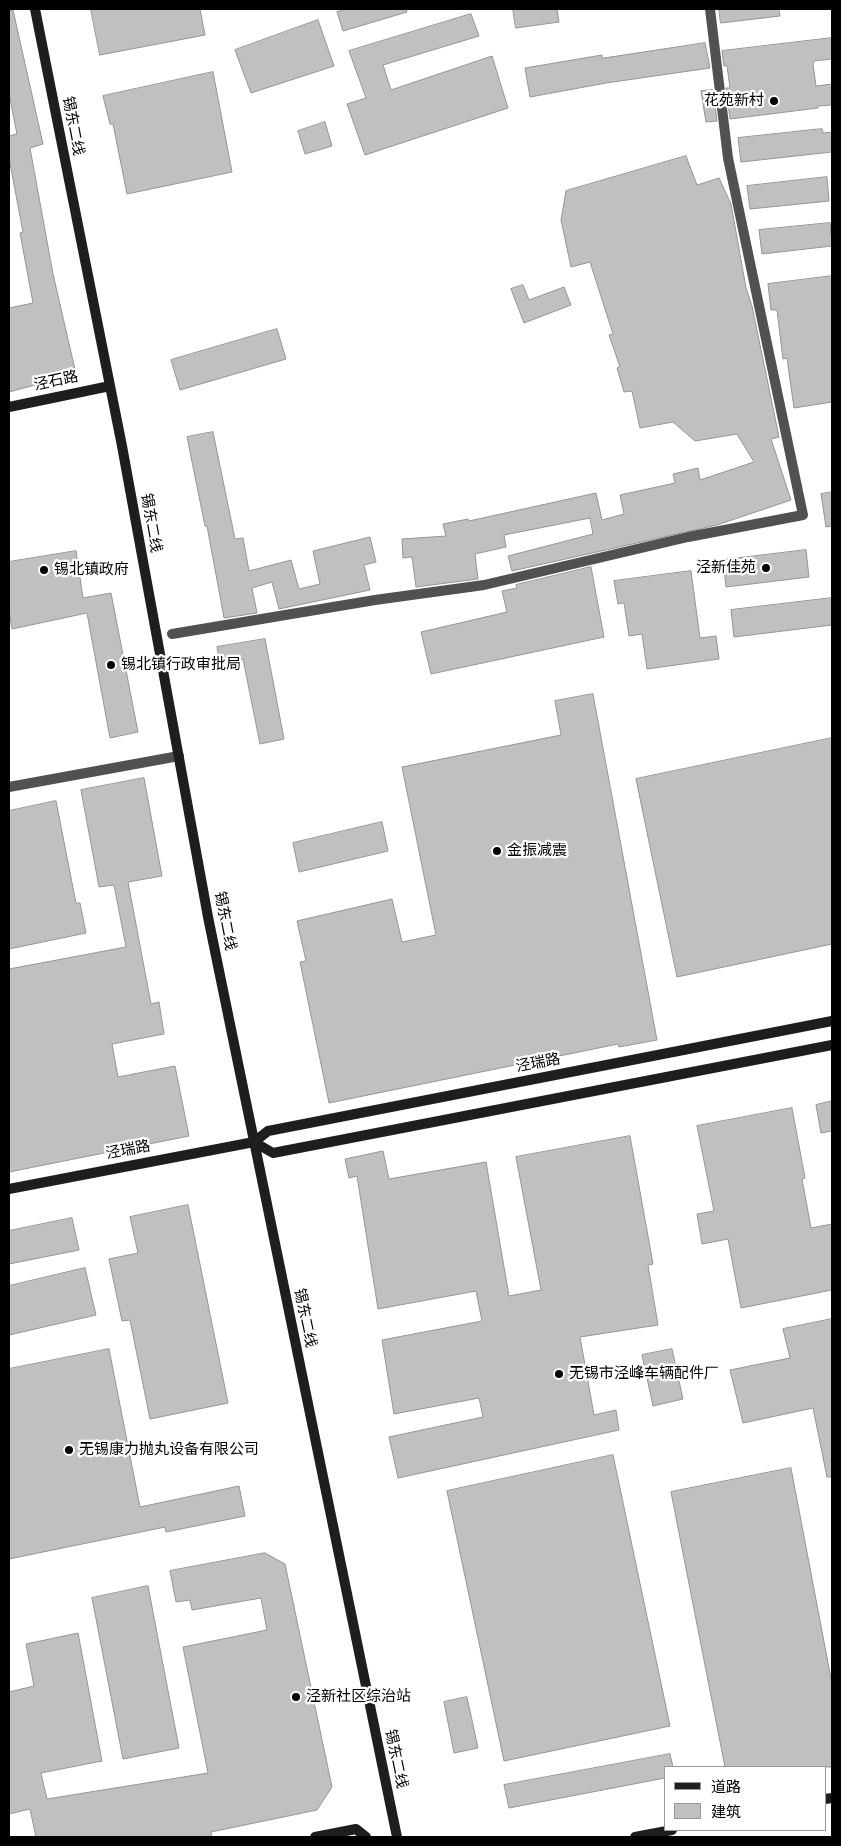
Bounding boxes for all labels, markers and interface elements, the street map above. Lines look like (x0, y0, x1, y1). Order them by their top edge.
place label: 花苑新村 (704, 92, 764, 110)
street label: 锡东二线 (58, 95, 88, 157)
marker: 花苑新村 (768, 95, 780, 107)
street label: 泾石路 (32, 368, 80, 394)
street label: 锡东二线 (137, 492, 165, 554)
place label: 泾新佳苑 (696, 559, 756, 577)
place label: 锡北镇政府 (54, 561, 129, 579)
marker: 泾新佳苑 (760, 562, 772, 574)
marker: 锡北镇政府 (38, 564, 50, 576)
place label: 锡北镇行政审批局 (121, 656, 241, 674)
marker: 锡北镇行政审批局 (105, 659, 117, 671)
place label: 金振减震 (507, 842, 567, 860)
marker: 金振减震 (491, 845, 503, 857)
street label: 锡东二线 (210, 890, 240, 952)
street label: 泾瑞路 (514, 1050, 562, 1076)
street label: 泾瑞路 (104, 1137, 152, 1163)
street label: 锡东二线 (290, 1287, 320, 1349)
place label: 无锡市泾峰车辆配件厂 (569, 1365, 719, 1383)
marker: 无锡市泾峰车辆配件厂 (553, 1368, 565, 1380)
place label: 无锡康力抛丸设备有限公司 (79, 1441, 259, 1459)
marker: 无锡康力抛丸设备有限公司 (63, 1444, 75, 1456)
place label: 泾新社区综治站 (306, 1688, 411, 1706)
marker: 泾新社区综治站 (290, 1691, 302, 1703)
street label: 锡东二线 (381, 1728, 411, 1790)
legend (664, 1766, 826, 1831)
text: 道路 (711, 1778, 741, 1796)
text: 建筑 (711, 1803, 741, 1821)

